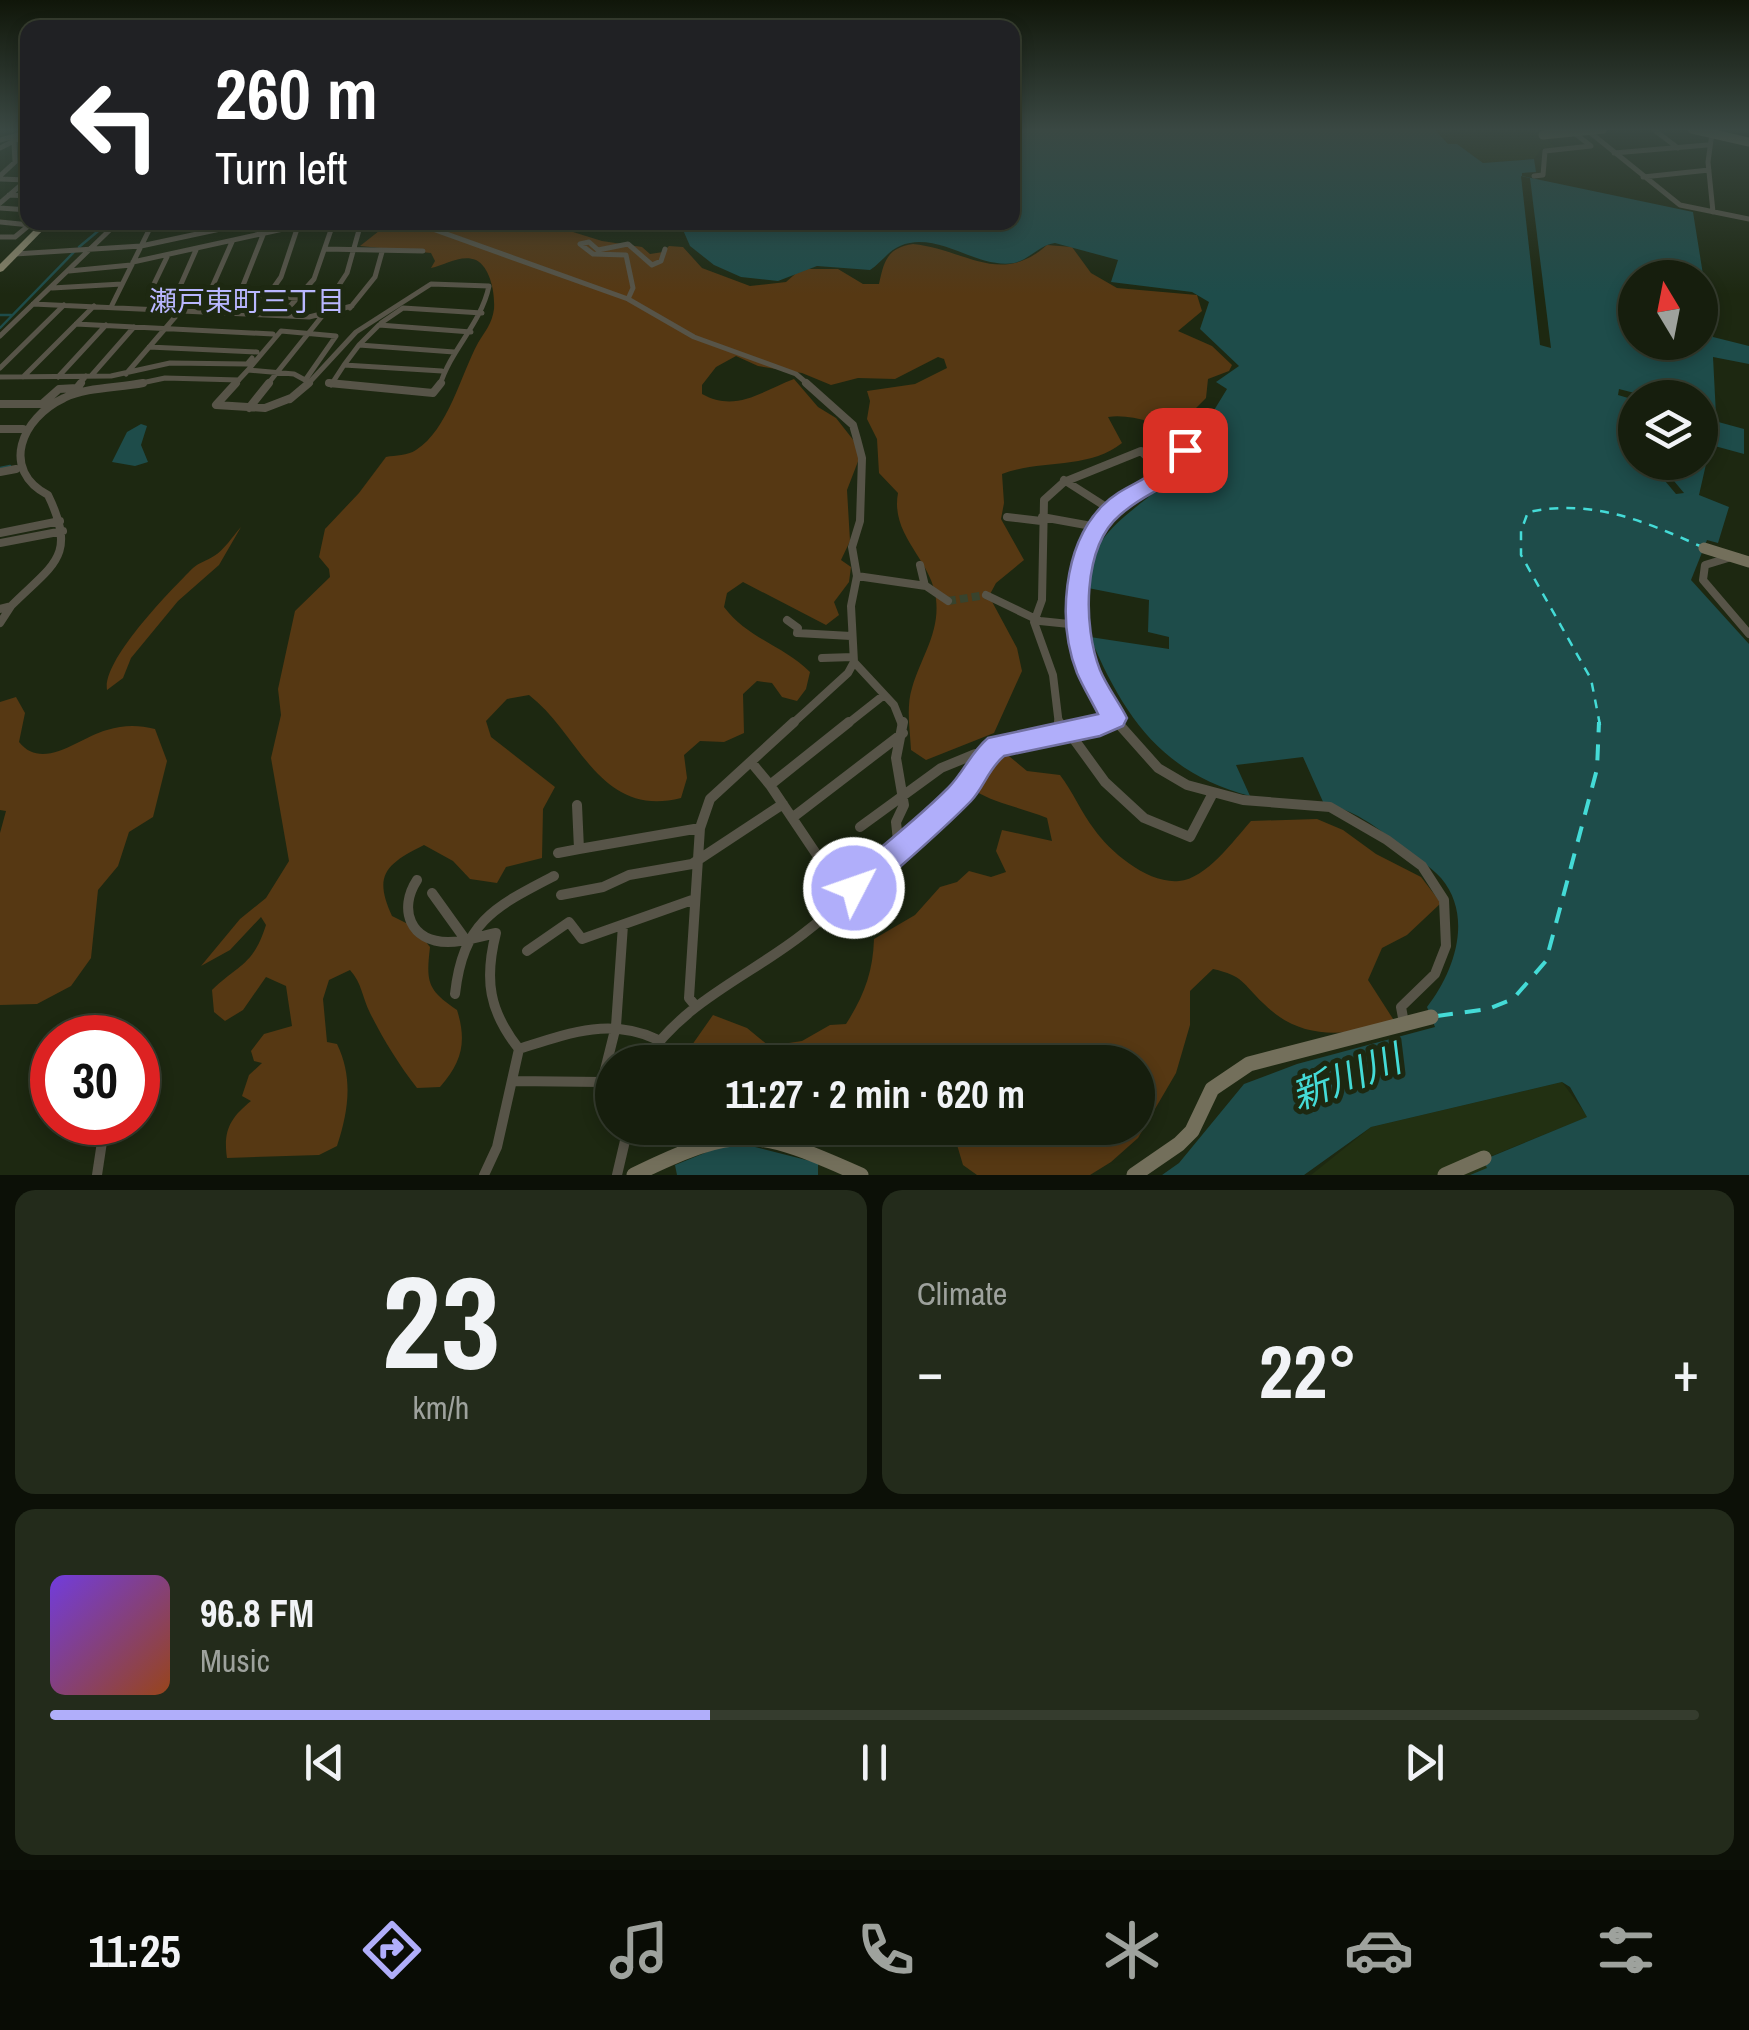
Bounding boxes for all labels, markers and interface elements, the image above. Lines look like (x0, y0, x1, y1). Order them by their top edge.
text: 260 m (215, 47, 378, 141)
icon: left (50, 60, 180, 190)
text: Turn left (215, 137, 347, 198)
north arrow (1618, 260, 1718, 360)
map controls (1618, 260, 1718, 480)
district label: 瀬戸東町三丁目 (149, 282, 345, 320)
button: layers (1618, 380, 1718, 480)
pin (1143, 408, 1228, 493)
icon: arrive (1158, 423, 1213, 478)
position arrow (802, 836, 906, 940)
speed limit sign: 30 (30, 1015, 160, 1145)
water label: 新川川 (1284, 1031, 1412, 1121)
text: 11:27 · 2 min · 620 m (725, 1069, 1025, 1120)
text: 23 (382, 1233, 500, 1409)
text: Climate (917, 1272, 1007, 1315)
text: 22° (1259, 1320, 1357, 1421)
text: − (917, 1334, 943, 1408)
text: + (1673, 1334, 1699, 1408)
text: km/h (413, 1386, 469, 1429)
text: 96.8 FM (200, 1588, 314, 1639)
text: Music (200, 1639, 270, 1682)
icon: previous (297, 1735, 352, 1790)
icon: pause (847, 1735, 902, 1790)
icon: next (1397, 1735, 1452, 1790)
icon: directions (357, 1915, 427, 1985)
icon: music (604, 1915, 674, 1985)
icon: phone (851, 1915, 921, 1985)
icon: climate (1097, 1915, 1167, 1985)
icon: car (1344, 1915, 1414, 1985)
icon: filters (1591, 1915, 1661, 1985)
text: 11:25 (88, 1920, 181, 1981)

